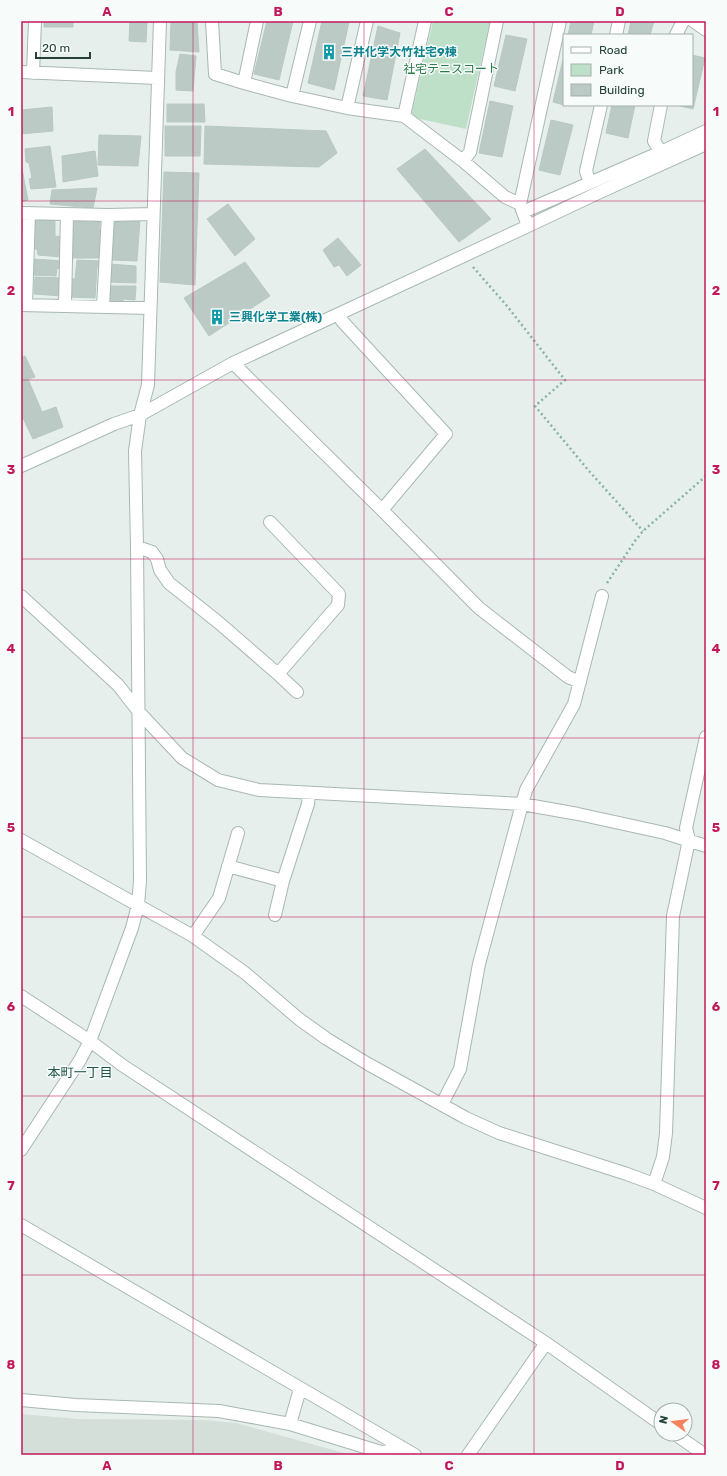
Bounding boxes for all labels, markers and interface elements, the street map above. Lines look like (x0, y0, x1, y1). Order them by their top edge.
text: A (102, 4, 112, 19)
text: B (273, 4, 283, 19)
text: C (444, 4, 454, 19)
text: D (615, 4, 625, 19)
scale bar (36, 34, 90, 60)
legend (563, 34, 693, 106)
text: 20 m (42, 41, 70, 55)
building icon: 三井化学大竹社宅9棟 (320, 43, 338, 61)
text: Road (599, 43, 627, 57)
place label: 三井化学大竹社宅9棟 (341, 45, 457, 59)
park label: 社宅テニスコート (403, 62, 499, 76)
text: Park (599, 63, 625, 77)
text: Building (599, 83, 645, 97)
text: 1 (8, 104, 14, 119)
text: 1 (713, 104, 719, 119)
text: 2 (7, 283, 15, 298)
text: 2 (712, 283, 720, 298)
building icon: 三興化学工業(株) (208, 308, 226, 326)
place label: 三興化学工業(株) (229, 310, 323, 324)
text: 3 (7, 462, 16, 477)
text: 3 (712, 462, 721, 477)
text: 4 (7, 641, 16, 656)
text: 4 (712, 641, 721, 656)
text: 5 (7, 820, 15, 835)
text: 5 (712, 820, 720, 835)
text: 6 (7, 999, 16, 1014)
text: 6 (712, 999, 721, 1014)
district label: 本町一丁目 (47, 1065, 113, 1080)
text: 7 (7, 1178, 15, 1193)
text: 7 (712, 1178, 720, 1193)
text: 8 (7, 1357, 16, 1372)
text: 8 (712, 1357, 721, 1372)
north arrow (653, 1402, 693, 1442)
text: N (657, 1414, 671, 1425)
text: A (102, 1458, 112, 1473)
text: B (273, 1458, 283, 1473)
text: C (444, 1458, 454, 1473)
text: D (615, 1458, 625, 1473)

